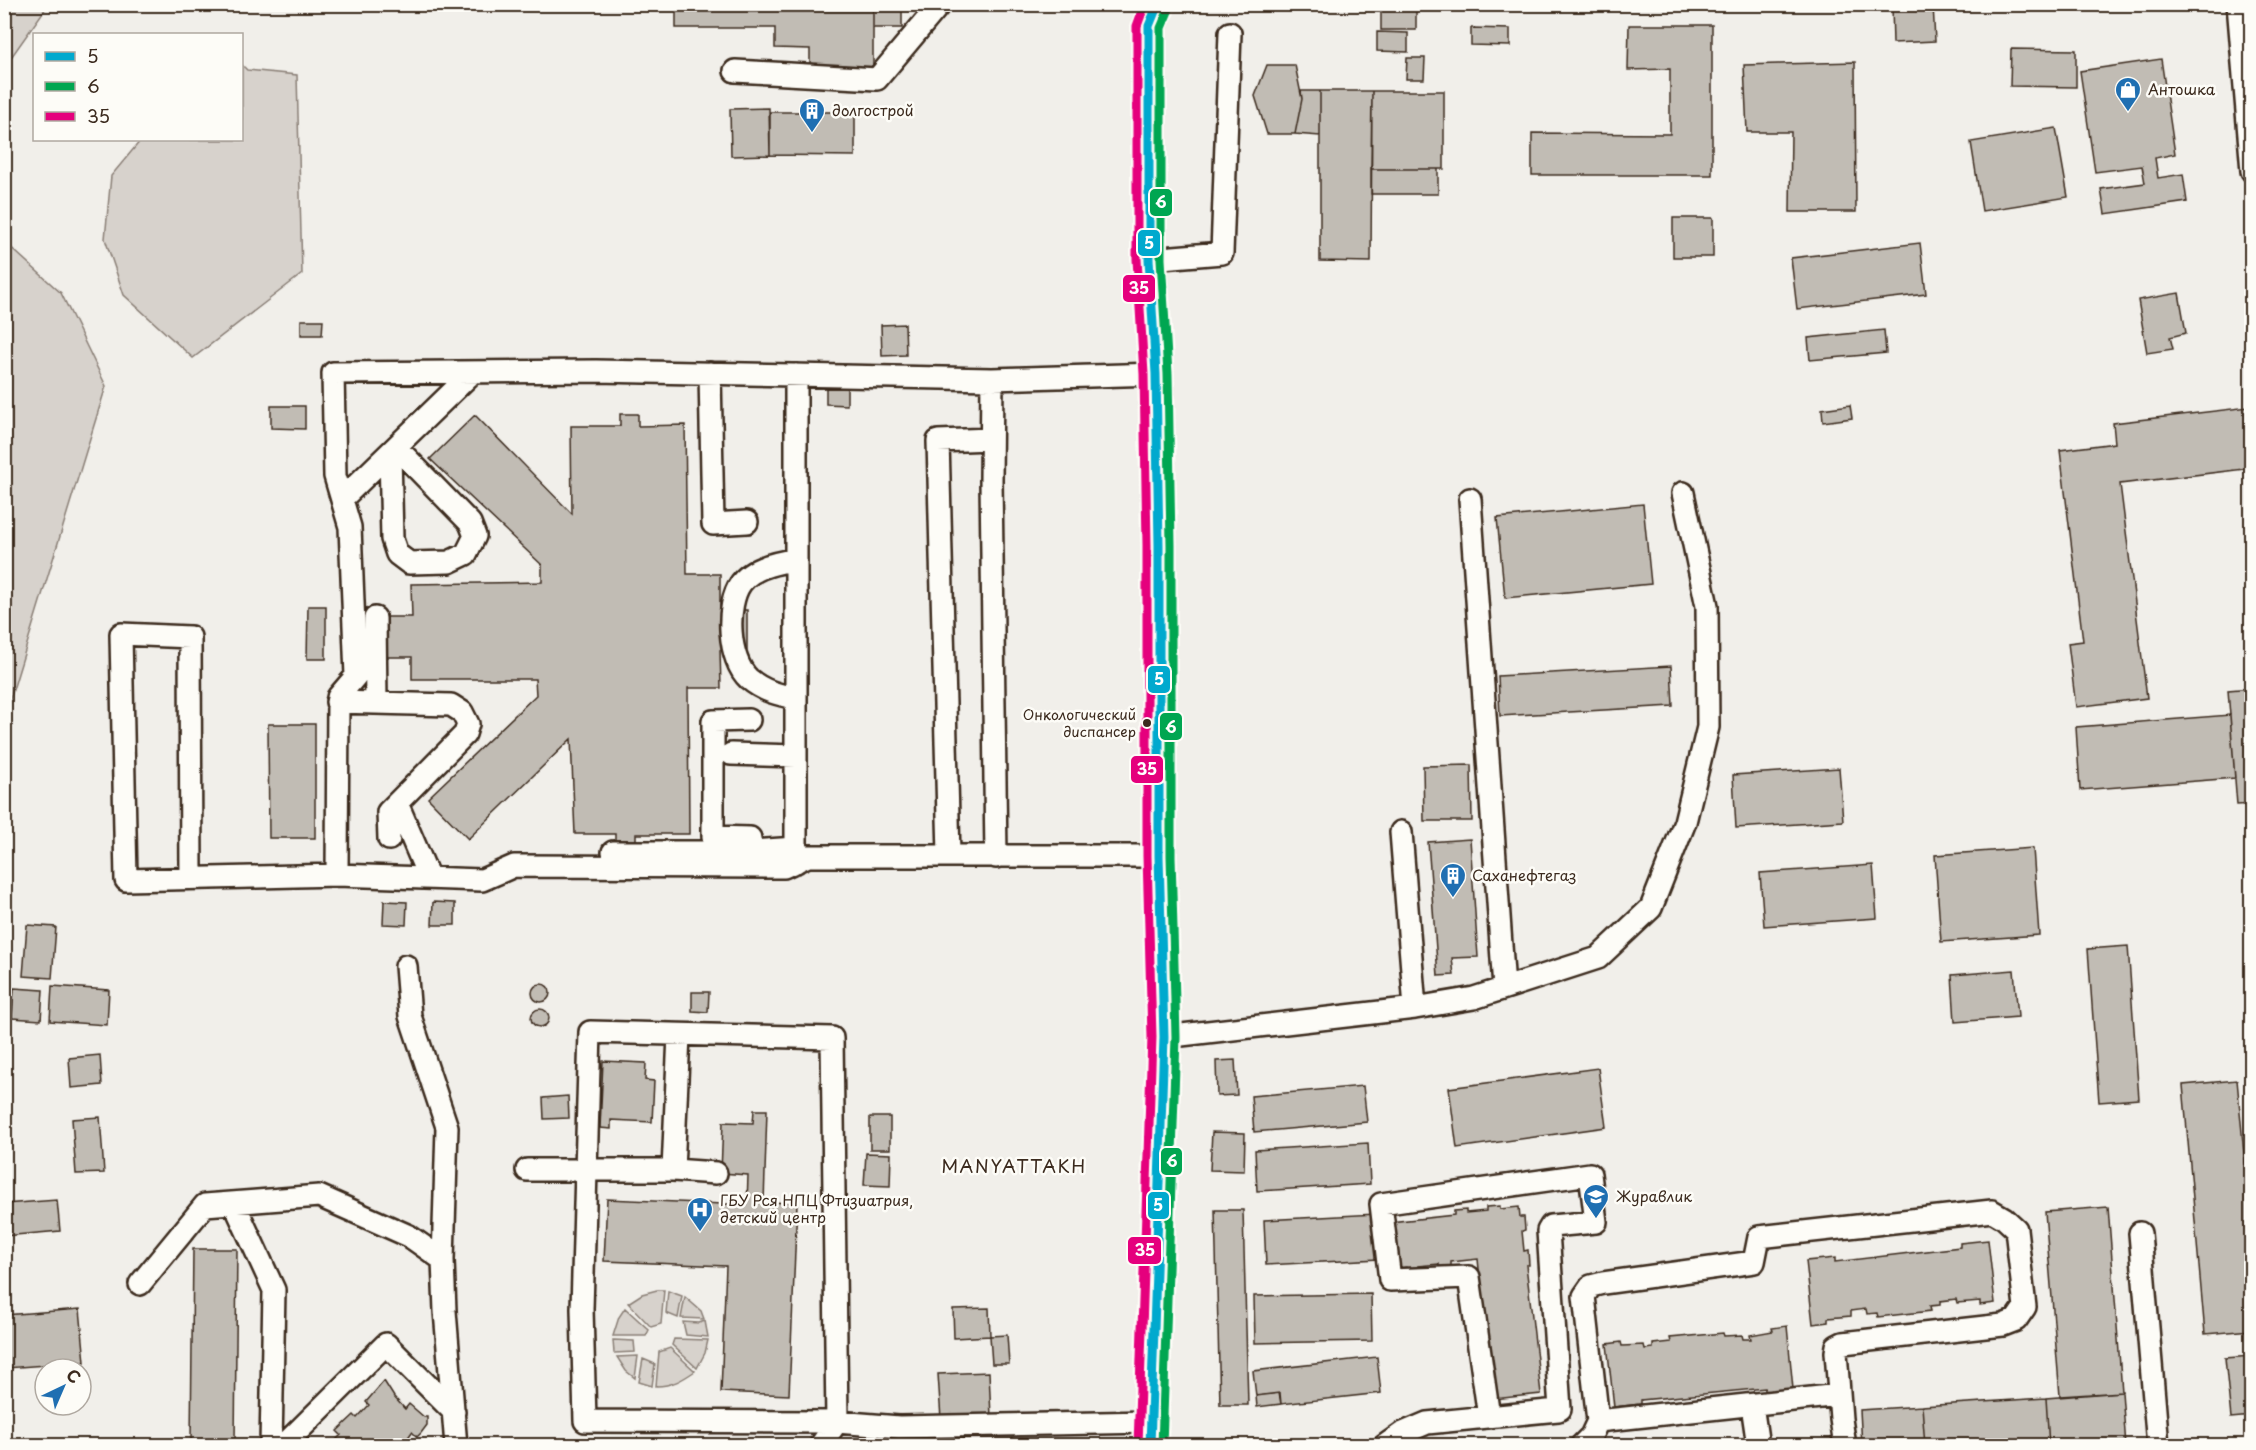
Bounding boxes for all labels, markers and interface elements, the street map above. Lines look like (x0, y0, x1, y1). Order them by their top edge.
legend (33, 33, 243, 141)
text: 5 (87, 42, 99, 69)
text: 6 (87, 72, 100, 99)
shop icon: Антошка (2113, 75, 2143, 113)
place label: Антошка (2148, 77, 2216, 100)
building icon: долгострой (797, 96, 827, 134)
place label: долгострой (832, 98, 914, 121)
text: 35 (87, 102, 110, 129)
line badge: 6 (1149, 188, 1173, 217)
text: 6 (1155, 189, 1167, 213)
line badge: 5 (1137, 229, 1161, 257)
text: 5 (1144, 230, 1154, 254)
line badge: 35 (1122, 274, 1156, 303)
text: 35 (1129, 275, 1149, 299)
line badge: 5 (1147, 665, 1171, 694)
text: 5 (1154, 666, 1164, 690)
place label: Онкологический диспансер (1023, 704, 1136, 742)
line badge: 6 (1159, 712, 1183, 741)
text: 6 (1165, 714, 1177, 738)
marker: Онкологический диспансер (1141, 717, 1153, 729)
line badge: 35 (1130, 755, 1164, 784)
text: 35 (1137, 756, 1157, 780)
building icon: Саханефтегаз (1438, 861, 1468, 899)
place label: Саханефтегаз (1472, 863, 1576, 886)
line badge: 6 (1160, 1147, 1183, 1176)
text: 6 (1166, 1148, 1178, 1172)
district label: MANYATTAKH (941, 1152, 1087, 1179)
school or university icon: Журавлик (1581, 1182, 1611, 1220)
place label: Журавлик (1616, 1184, 1692, 1207)
place label: ГБУ Рся НПЦ Фтизиатрия, детский центр (720, 1188, 913, 1228)
line badge: 5 (1147, 1191, 1170, 1220)
text: 5 (1153, 1192, 1163, 1216)
hospital icon: ГБУ Рся НПЦ Фтизиатрия, детский центр (685, 1195, 715, 1233)
line badge: 35 (1127, 1236, 1162, 1265)
text: 35 (1135, 1237, 1155, 1261)
north arrow (33, 1357, 93, 1417)
text: С (61, 1363, 87, 1388)

